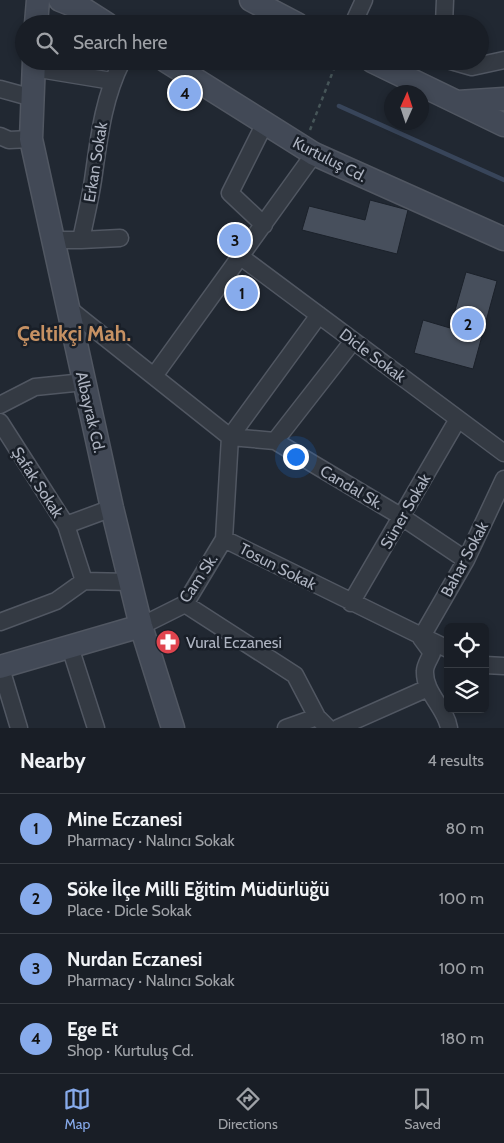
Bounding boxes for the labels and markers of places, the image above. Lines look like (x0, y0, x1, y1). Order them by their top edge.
pin: 4 (169, 74, 201, 112)
pin: 3 (219, 221, 251, 259)
pin: 1 (226, 274, 258, 312)
pin: 2 (452, 305, 484, 343)
pharmacy icon: Vural Eczanesi (155, 629, 181, 655)
place label: Vural Eczanesi (186, 633, 282, 652)

